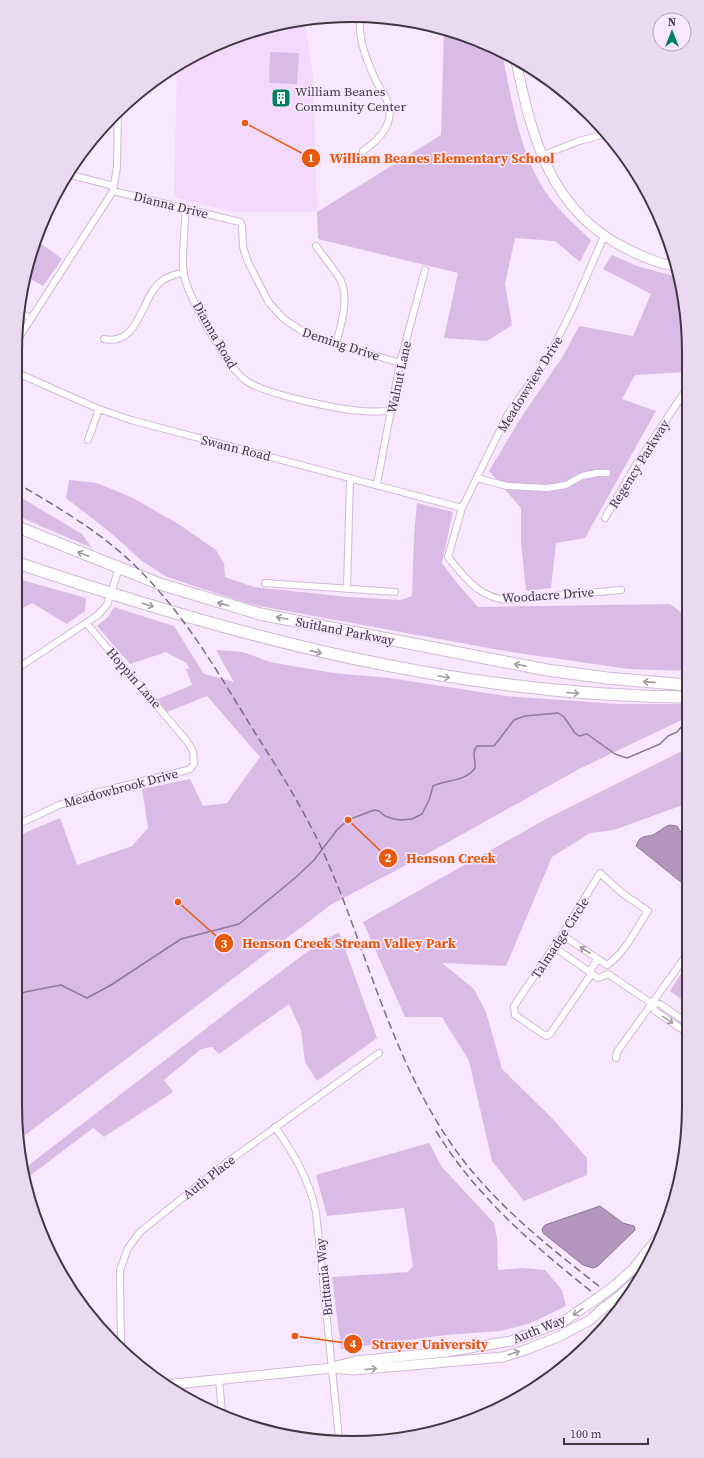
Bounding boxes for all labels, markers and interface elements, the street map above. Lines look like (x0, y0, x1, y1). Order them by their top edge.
north arrow (652, 12, 692, 52)
text: N (668, 15, 676, 30)
place label: William Beanes Community Center (295, 83, 406, 115)
building icon: William Beanes Community Center (270, 87, 292, 109)
callout: William Beanes Elementary School (301, 145, 562, 171)
text: William Beanes Elementary School (329, 148, 555, 168)
text: 1 (308, 150, 314, 166)
street label: Dianna Drive (132, 188, 210, 223)
street label: Dianna Road (189, 298, 241, 372)
street label: Deming Drive (300, 323, 382, 365)
street label: Meadowview Drive (494, 332, 567, 435)
street label: Walnut Lane (383, 339, 415, 415)
street label: Regency Parkway (605, 416, 673, 512)
street label: Swann Road (200, 431, 273, 465)
one-way arrow (77, 550, 89, 558)
street label: Woodacre Drive (501, 583, 595, 607)
one-way arrow (216, 600, 229, 607)
one-way arrow (141, 602, 154, 609)
street label: Suitland Parkway (294, 613, 396, 649)
one-way arrow (276, 614, 289, 622)
street label: Hoppin Lane (103, 644, 165, 712)
one-way arrow (309, 648, 322, 656)
one-way arrow (514, 661, 527, 669)
one-way arrow (437, 673, 450, 681)
one-way arrow (643, 679, 656, 686)
one-way arrow (566, 689, 579, 696)
street label: Meadowbrook Drive (62, 765, 180, 811)
callout: Henson Creek (378, 845, 503, 871)
text: Henson Creek (406, 848, 497, 868)
text: 2 (385, 850, 392, 866)
street label: Talmadge Circle (527, 894, 593, 982)
callout: Henson Creek Stream Valley Park (214, 930, 464, 956)
text: Henson Creek Stream Valley Park (242, 933, 457, 953)
text: 3 (221, 936, 228, 952)
one-way arrow (580, 946, 591, 954)
one-way arrow (663, 1016, 674, 1024)
street label: Auth Place (179, 1151, 239, 1203)
street label: Brittania Way (311, 1237, 337, 1317)
one-way arrow (573, 1308, 584, 1316)
street label: Auth Way (510, 1311, 568, 1347)
callout: Strayer University (343, 1331, 496, 1357)
text: Strayer University (372, 1334, 489, 1354)
text: 4 (350, 1336, 357, 1352)
one-way arrow (507, 1349, 520, 1356)
one-way arrow (364, 1365, 377, 1372)
scale bar (564, 1420, 648, 1446)
text: 100 m (570, 1426, 602, 1442)

